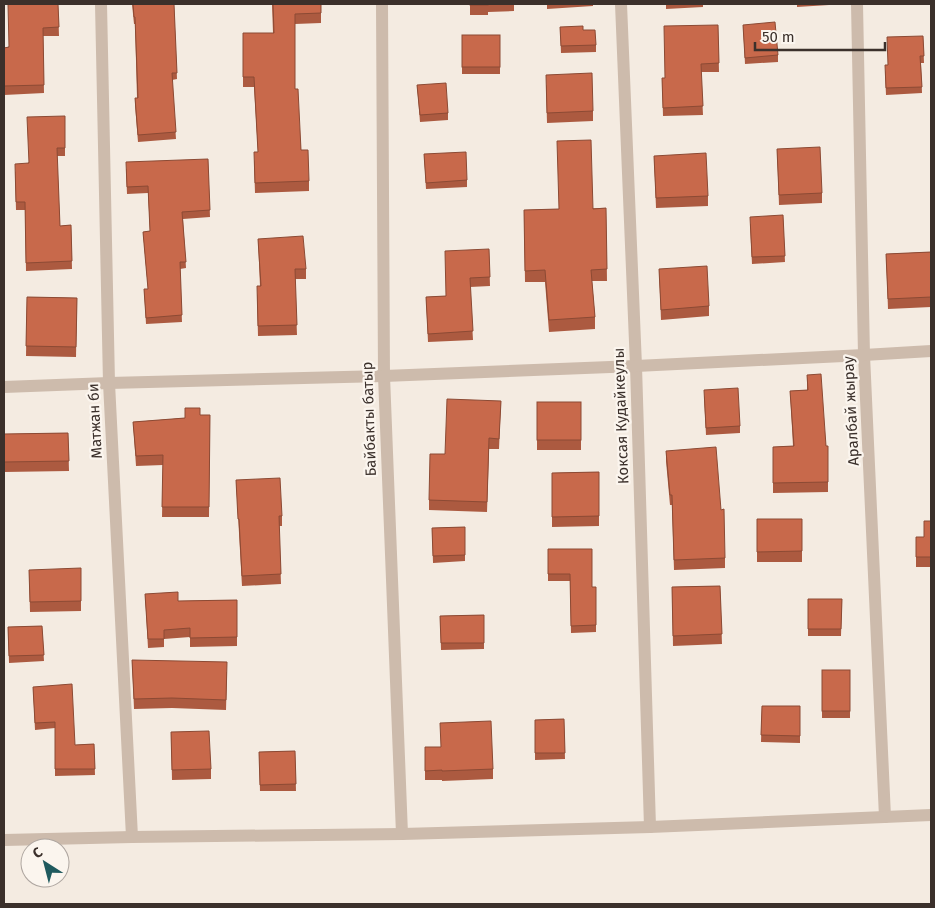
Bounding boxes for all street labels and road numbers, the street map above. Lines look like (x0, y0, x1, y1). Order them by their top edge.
street label: Коксая Кудайкеулы (610, 347, 632, 485)
street label: Аралбай жырау (839, 355, 863, 466)
street label: Байбакты батыр (358, 361, 380, 477)
street label: Матжан би (84, 383, 106, 459)

